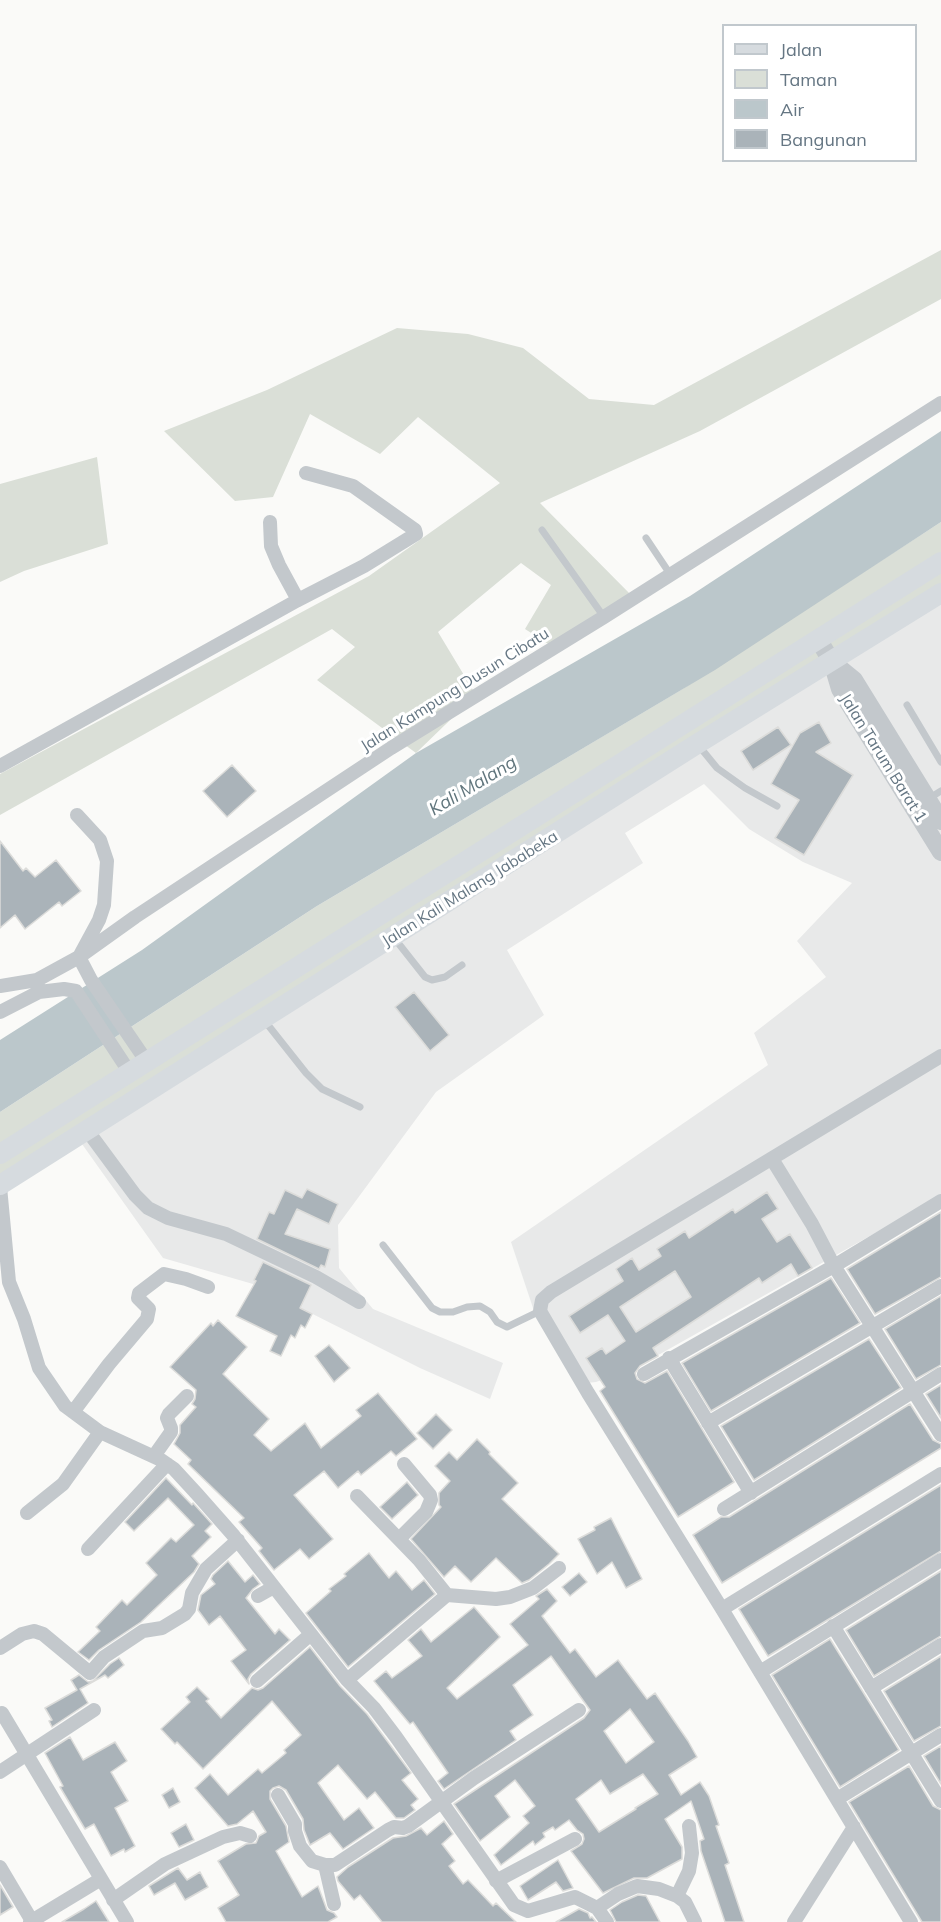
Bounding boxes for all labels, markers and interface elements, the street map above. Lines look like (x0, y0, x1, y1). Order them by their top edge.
legend (722, 24, 917, 162)
text: Jalan (780, 38, 822, 61)
text: Taman (780, 68, 837, 91)
text: Air (780, 98, 804, 121)
text: Bangunan (780, 128, 867, 151)
street label: Jalan Kampung Dusun Cibatu (357, 624, 553, 756)
street label: Jalan Tarum Barat 1 (836, 690, 930, 826)
water label: Kali Malang (425, 751, 521, 821)
street label: Jalan Kali Malang Jababeka (379, 827, 561, 951)

